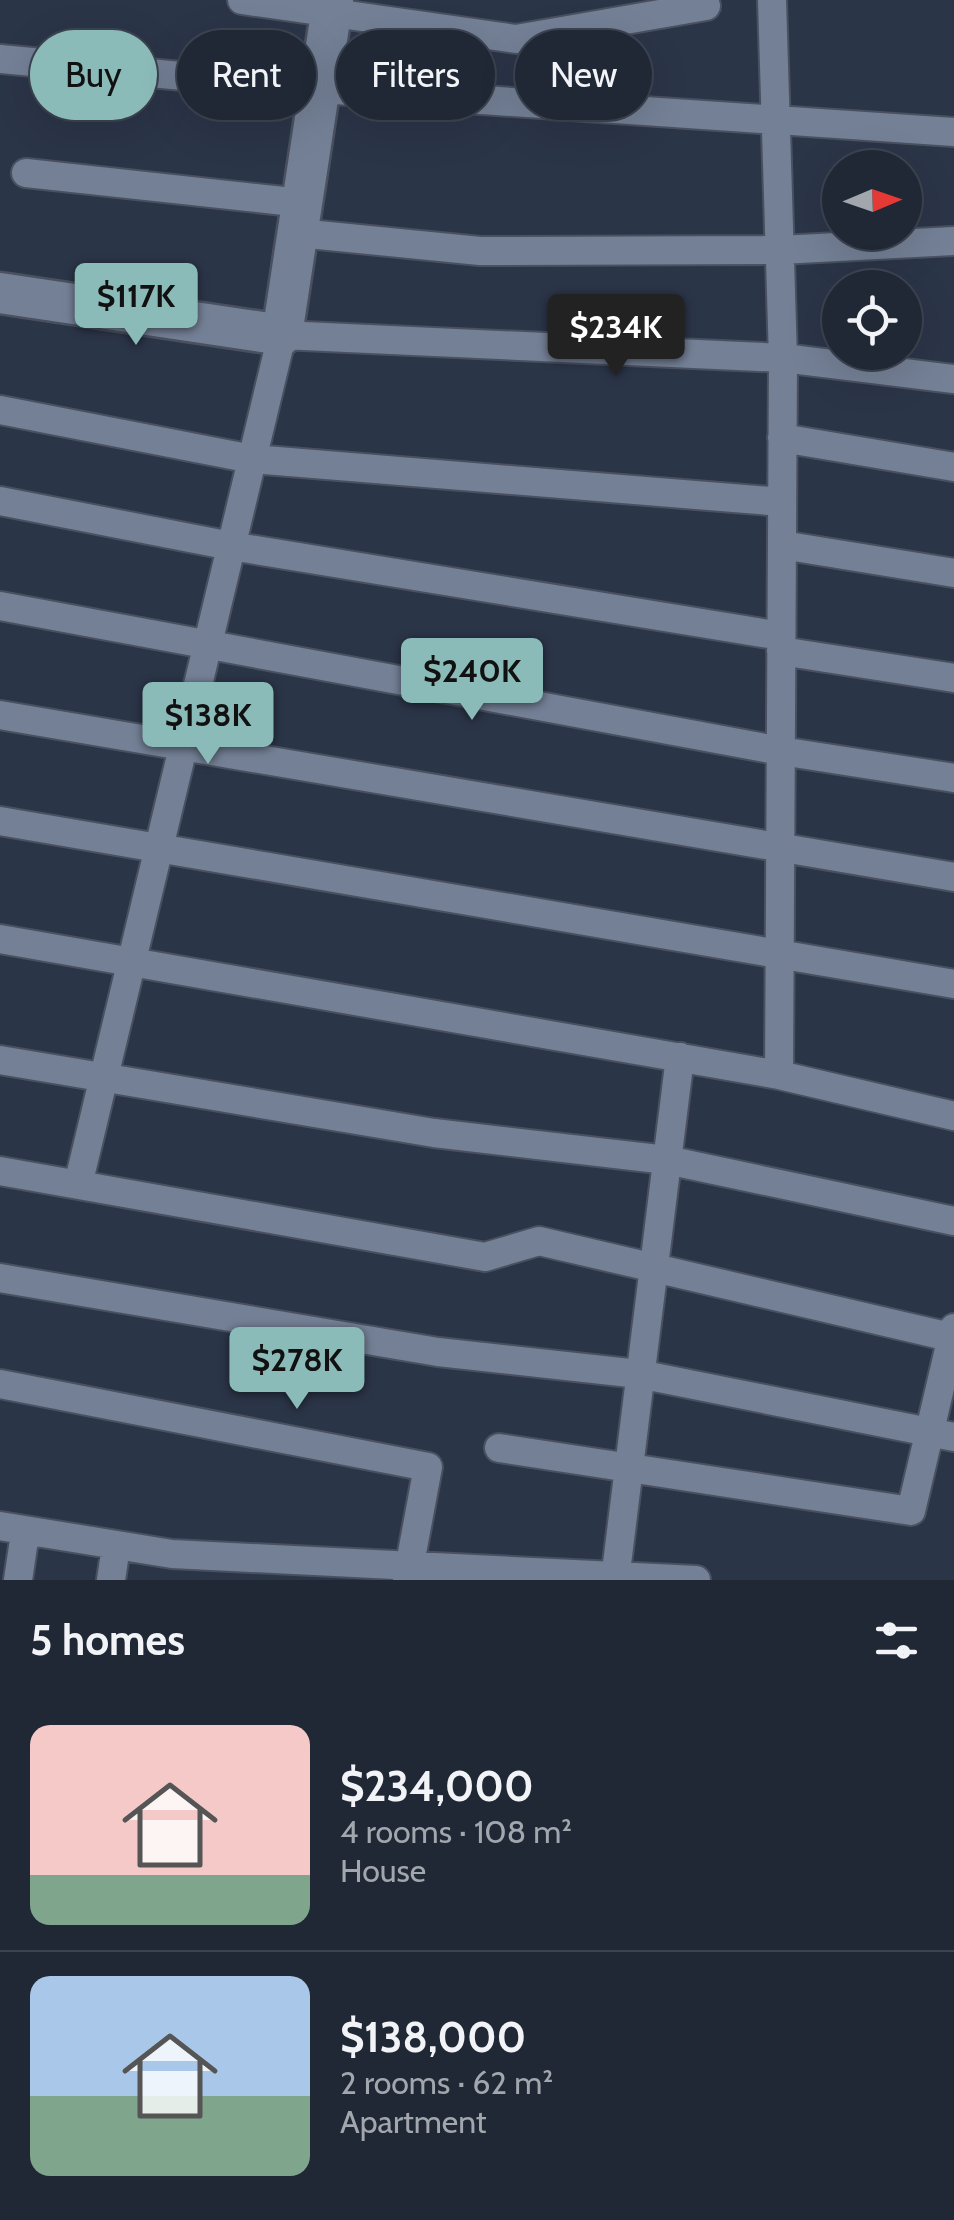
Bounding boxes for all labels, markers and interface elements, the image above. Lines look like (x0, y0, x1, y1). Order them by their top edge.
chip: Buy (30, 30, 157, 120)
chip: Rent (177, 30, 316, 120)
chip: Filters (336, 30, 495, 120)
chip: New (515, 30, 652, 120)
north arrow (822, 150, 922, 250)
map controls (822, 150, 922, 370)
pin: $117K (66, 263, 206, 348)
button: locate (822, 270, 922, 370)
text: $117K (97, 276, 175, 315)
pin: $234K (546, 294, 686, 379)
text: $234K (570, 307, 662, 346)
pin: $240K (402, 638, 542, 723)
text: $240K (423, 651, 521, 690)
pin: $138K (138, 682, 278, 767)
text: $138K (164, 695, 252, 734)
pin: $278K (227, 1327, 367, 1412)
text: $278K (251, 1340, 343, 1379)
icon: filters (869, 1613, 924, 1668)
text: 5 homes (30, 1614, 185, 1666)
text: $234,000 (340, 1760, 534, 1812)
icon: home (110, 1765, 230, 1885)
text: 4 rooms · 108 m² (340, 1812, 572, 1851)
text: House (340, 1851, 426, 1890)
text: $138,000 (340, 2011, 526, 2063)
icon: home (110, 2016, 230, 2136)
text: 2 rooms · 62 m² (340, 2063, 553, 2102)
text: Apartment (340, 2102, 487, 2141)

